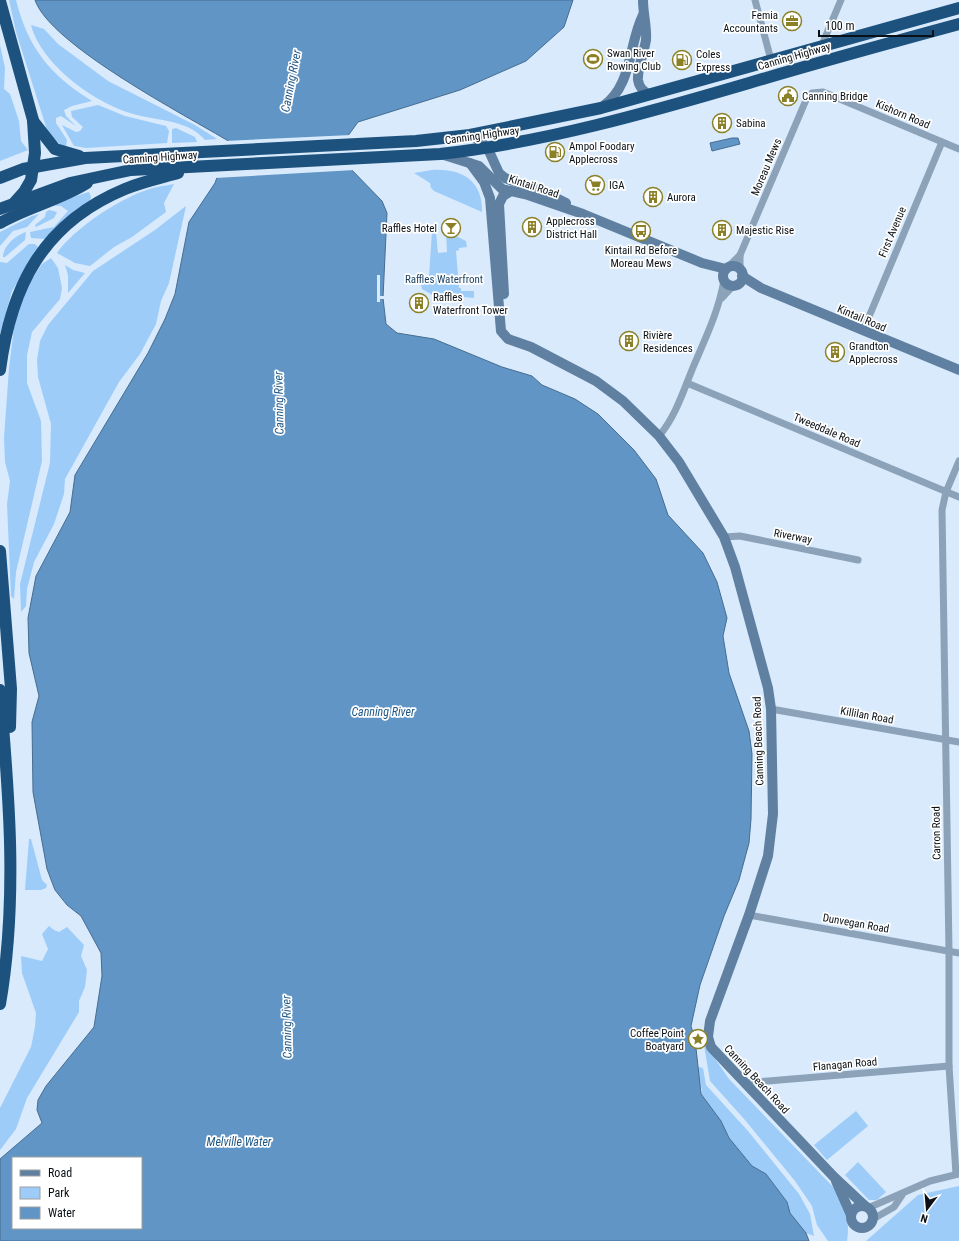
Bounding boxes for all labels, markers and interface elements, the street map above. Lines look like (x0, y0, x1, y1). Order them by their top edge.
place label: Femia Accountants (723, 9, 778, 35)
office icon: Femia Accountants (781, 10, 803, 32)
scale bar (819, 12, 933, 38)
text: 100 m (825, 19, 855, 33)
street label: Canning Highway (756, 40, 832, 73)
place label: Swan River Rowing Club (607, 47, 661, 73)
water label: Canning River (278, 48, 304, 113)
sports icon: Swan River Rowing Club (582, 48, 604, 70)
place label: Coles Express (696, 48, 730, 74)
fuel station icon: Coles Express (671, 49, 693, 71)
public building icon: Canning Bridge (777, 85, 799, 107)
place label: Canning Bridge (802, 90, 868, 103)
street label: Kishorn Road (874, 97, 932, 132)
building icon: Sabina (711, 112, 733, 134)
place label: Sabina (736, 117, 766, 130)
street label: Canning Highway (444, 124, 521, 147)
street label: Moreau Mews (749, 137, 784, 198)
place label: Ampol Foodary Applecross (569, 140, 635, 166)
fuel station icon: Ampol Foodary Applecross (544, 141, 566, 163)
street label: Canning Highway (122, 148, 198, 167)
street label: Kintail Road (507, 172, 561, 201)
supermarket icon: IGA (584, 174, 606, 196)
place label: IGA (609, 179, 625, 192)
building icon: Aurora (642, 186, 664, 208)
place label: Aurora (667, 191, 696, 204)
street label: First Avenue (876, 205, 909, 259)
place label: Applecross District Hall (546, 215, 597, 241)
building icon: Applecross District Hall (521, 216, 543, 238)
bar icon: Raffles Hotel (440, 217, 462, 239)
building icon: Majestic Rise (711, 219, 733, 241)
bus stop icon: Kintail Rd Before Moreau Mews (630, 220, 652, 242)
place label: Raffles Hotel (382, 222, 437, 235)
place label: Majestic Rise (736, 224, 794, 237)
place label: Kintail Rd Before Moreau Mews (605, 244, 677, 270)
park label: Raffles Waterfront (405, 273, 483, 286)
place label: Raffles Waterfront Tower (433, 291, 508, 317)
building icon: Raffles Waterfront Tower (408, 292, 430, 314)
street label: Kintail Road (835, 302, 888, 335)
place label: Rivière Residences (643, 329, 693, 355)
building icon: Rivière Residences (618, 330, 640, 352)
place label: Grandton Applecross (849, 340, 898, 366)
building icon: Grandton Applecross (824, 341, 846, 363)
water label: Canning River (271, 371, 287, 435)
street label: Tweeddale Road (791, 411, 862, 450)
street label: Riverway (773, 526, 813, 547)
street label: Canning Beach Road (750, 696, 767, 786)
street label: Killilan Road (839, 704, 895, 727)
water label: Canning River (352, 705, 415, 719)
street label: Carron Road (930, 806, 943, 860)
street label: Dunvegan Road (822, 911, 890, 936)
water label: Canning River (279, 995, 295, 1059)
place label: Coffee Point Boatyard (630, 1027, 684, 1053)
place icon: Coffee Point Boatyard (687, 1028, 709, 1050)
street label: Canning Beach Road (721, 1042, 792, 1116)
street label: Flanagan Road (812, 1055, 878, 1074)
water label: Melville Water (207, 1135, 272, 1149)
legend (12, 1157, 142, 1229)
text: Road (48, 1166, 72, 1180)
text: Park (48, 1186, 70, 1200)
north arrow (907, 1189, 947, 1229)
text: Water (48, 1206, 76, 1220)
text: N (919, 1211, 929, 1225)

